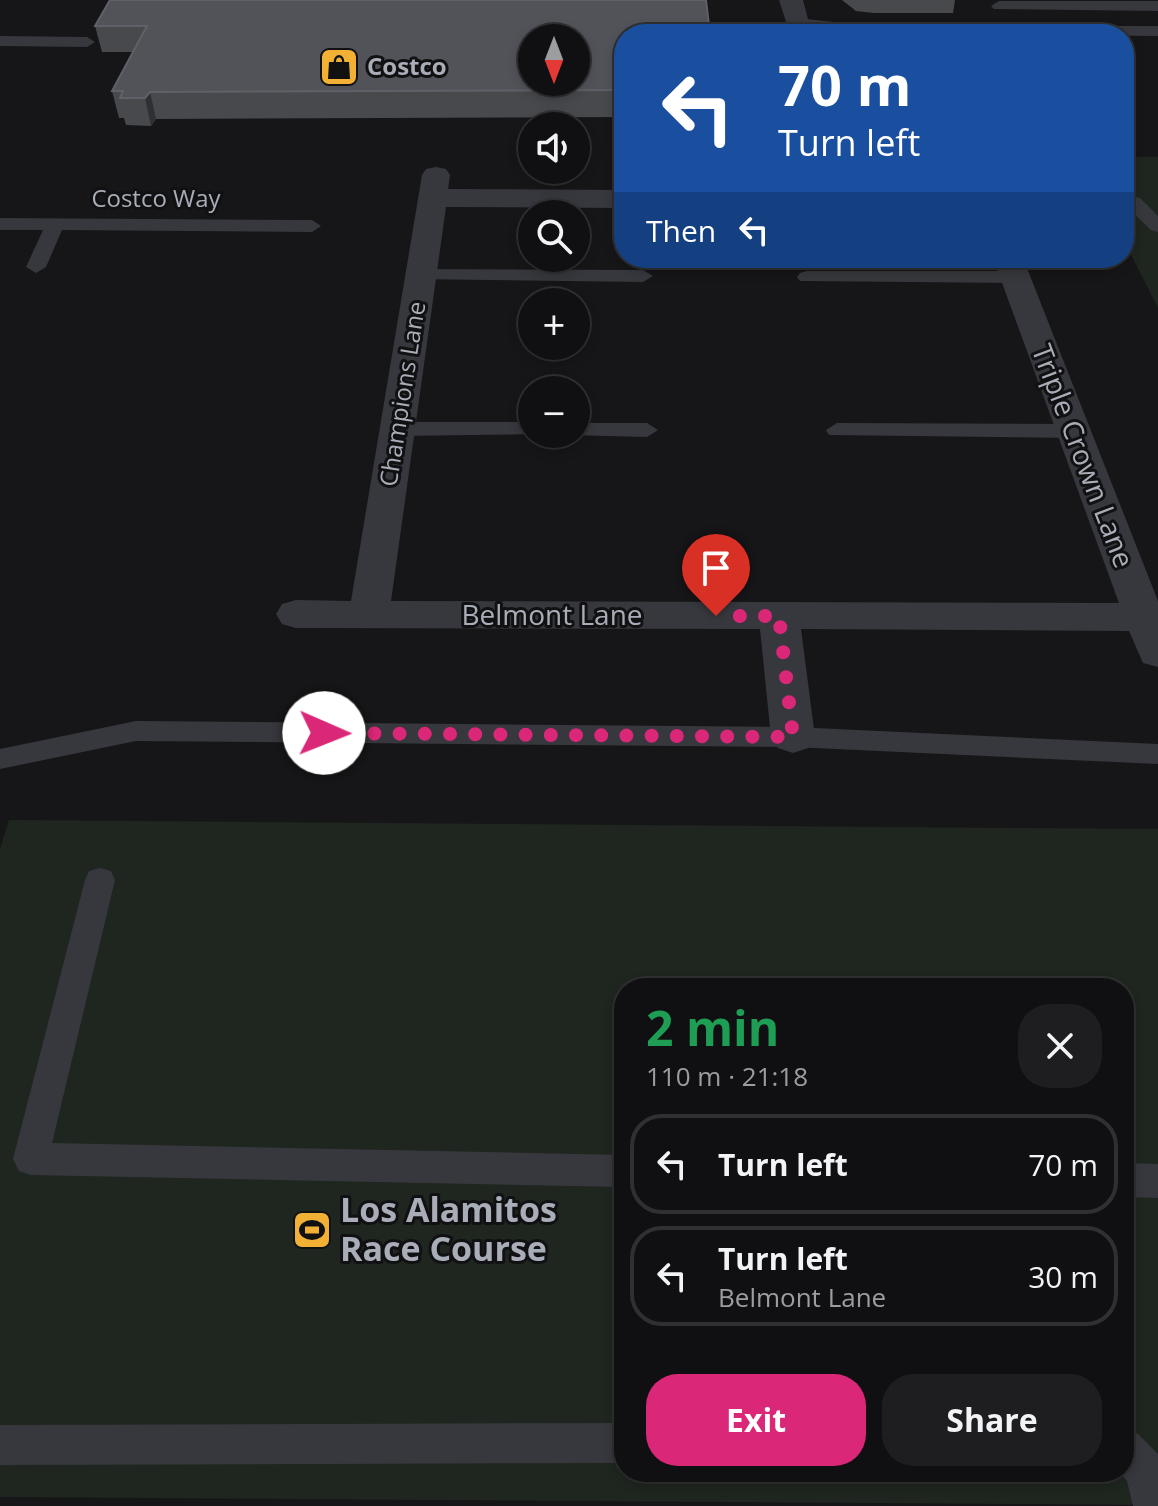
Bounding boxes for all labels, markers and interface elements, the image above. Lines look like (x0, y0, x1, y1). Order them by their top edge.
north arrow (518, 24, 590, 96)
map controls (518, 24, 590, 448)
shop icon: Costco (318, 46, 360, 88)
text: 70 m (778, 46, 912, 122)
place label: Costco (367, 49, 447, 82)
icon: left (646, 56, 750, 160)
button: sound (518, 112, 590, 184)
text: Turn left (778, 118, 920, 167)
street label: Costco Way (91, 181, 222, 214)
button: search (518, 200, 590, 272)
icon: left (732, 208, 776, 252)
text: Then (646, 210, 716, 251)
button: + (518, 288, 590, 360)
street label: Champions Lane (371, 299, 432, 489)
street label: Triple Crown Lane (1024, 339, 1144, 573)
button: − (518, 376, 590, 448)
pin (682, 534, 750, 616)
icon: arrive (694, 546, 738, 590)
street label: Belmont Lane (461, 595, 643, 633)
position arrow (282, 691, 366, 775)
text: 2 min (646, 995, 779, 1060)
button: close (1018, 1004, 1102, 1088)
text: 110 m · 21:18 (646, 1058, 808, 1094)
icon: left (650, 1142, 694, 1186)
text: Turn left (718, 1144, 848, 1185)
text: 70 m (1028, 1144, 1098, 1185)
place label: Los Alamitos Race Course (340, 1186, 557, 1271)
sports icon: Los Alamitos Race Course (291, 1209, 333, 1251)
text: Turn left (718, 1238, 848, 1279)
icon: left (650, 1254, 694, 1298)
text: 30 m (1028, 1256, 1098, 1297)
text: Belmont Lane (718, 1279, 886, 1315)
button: Exit (646, 1374, 866, 1466)
button: Share (882, 1374, 1102, 1466)

